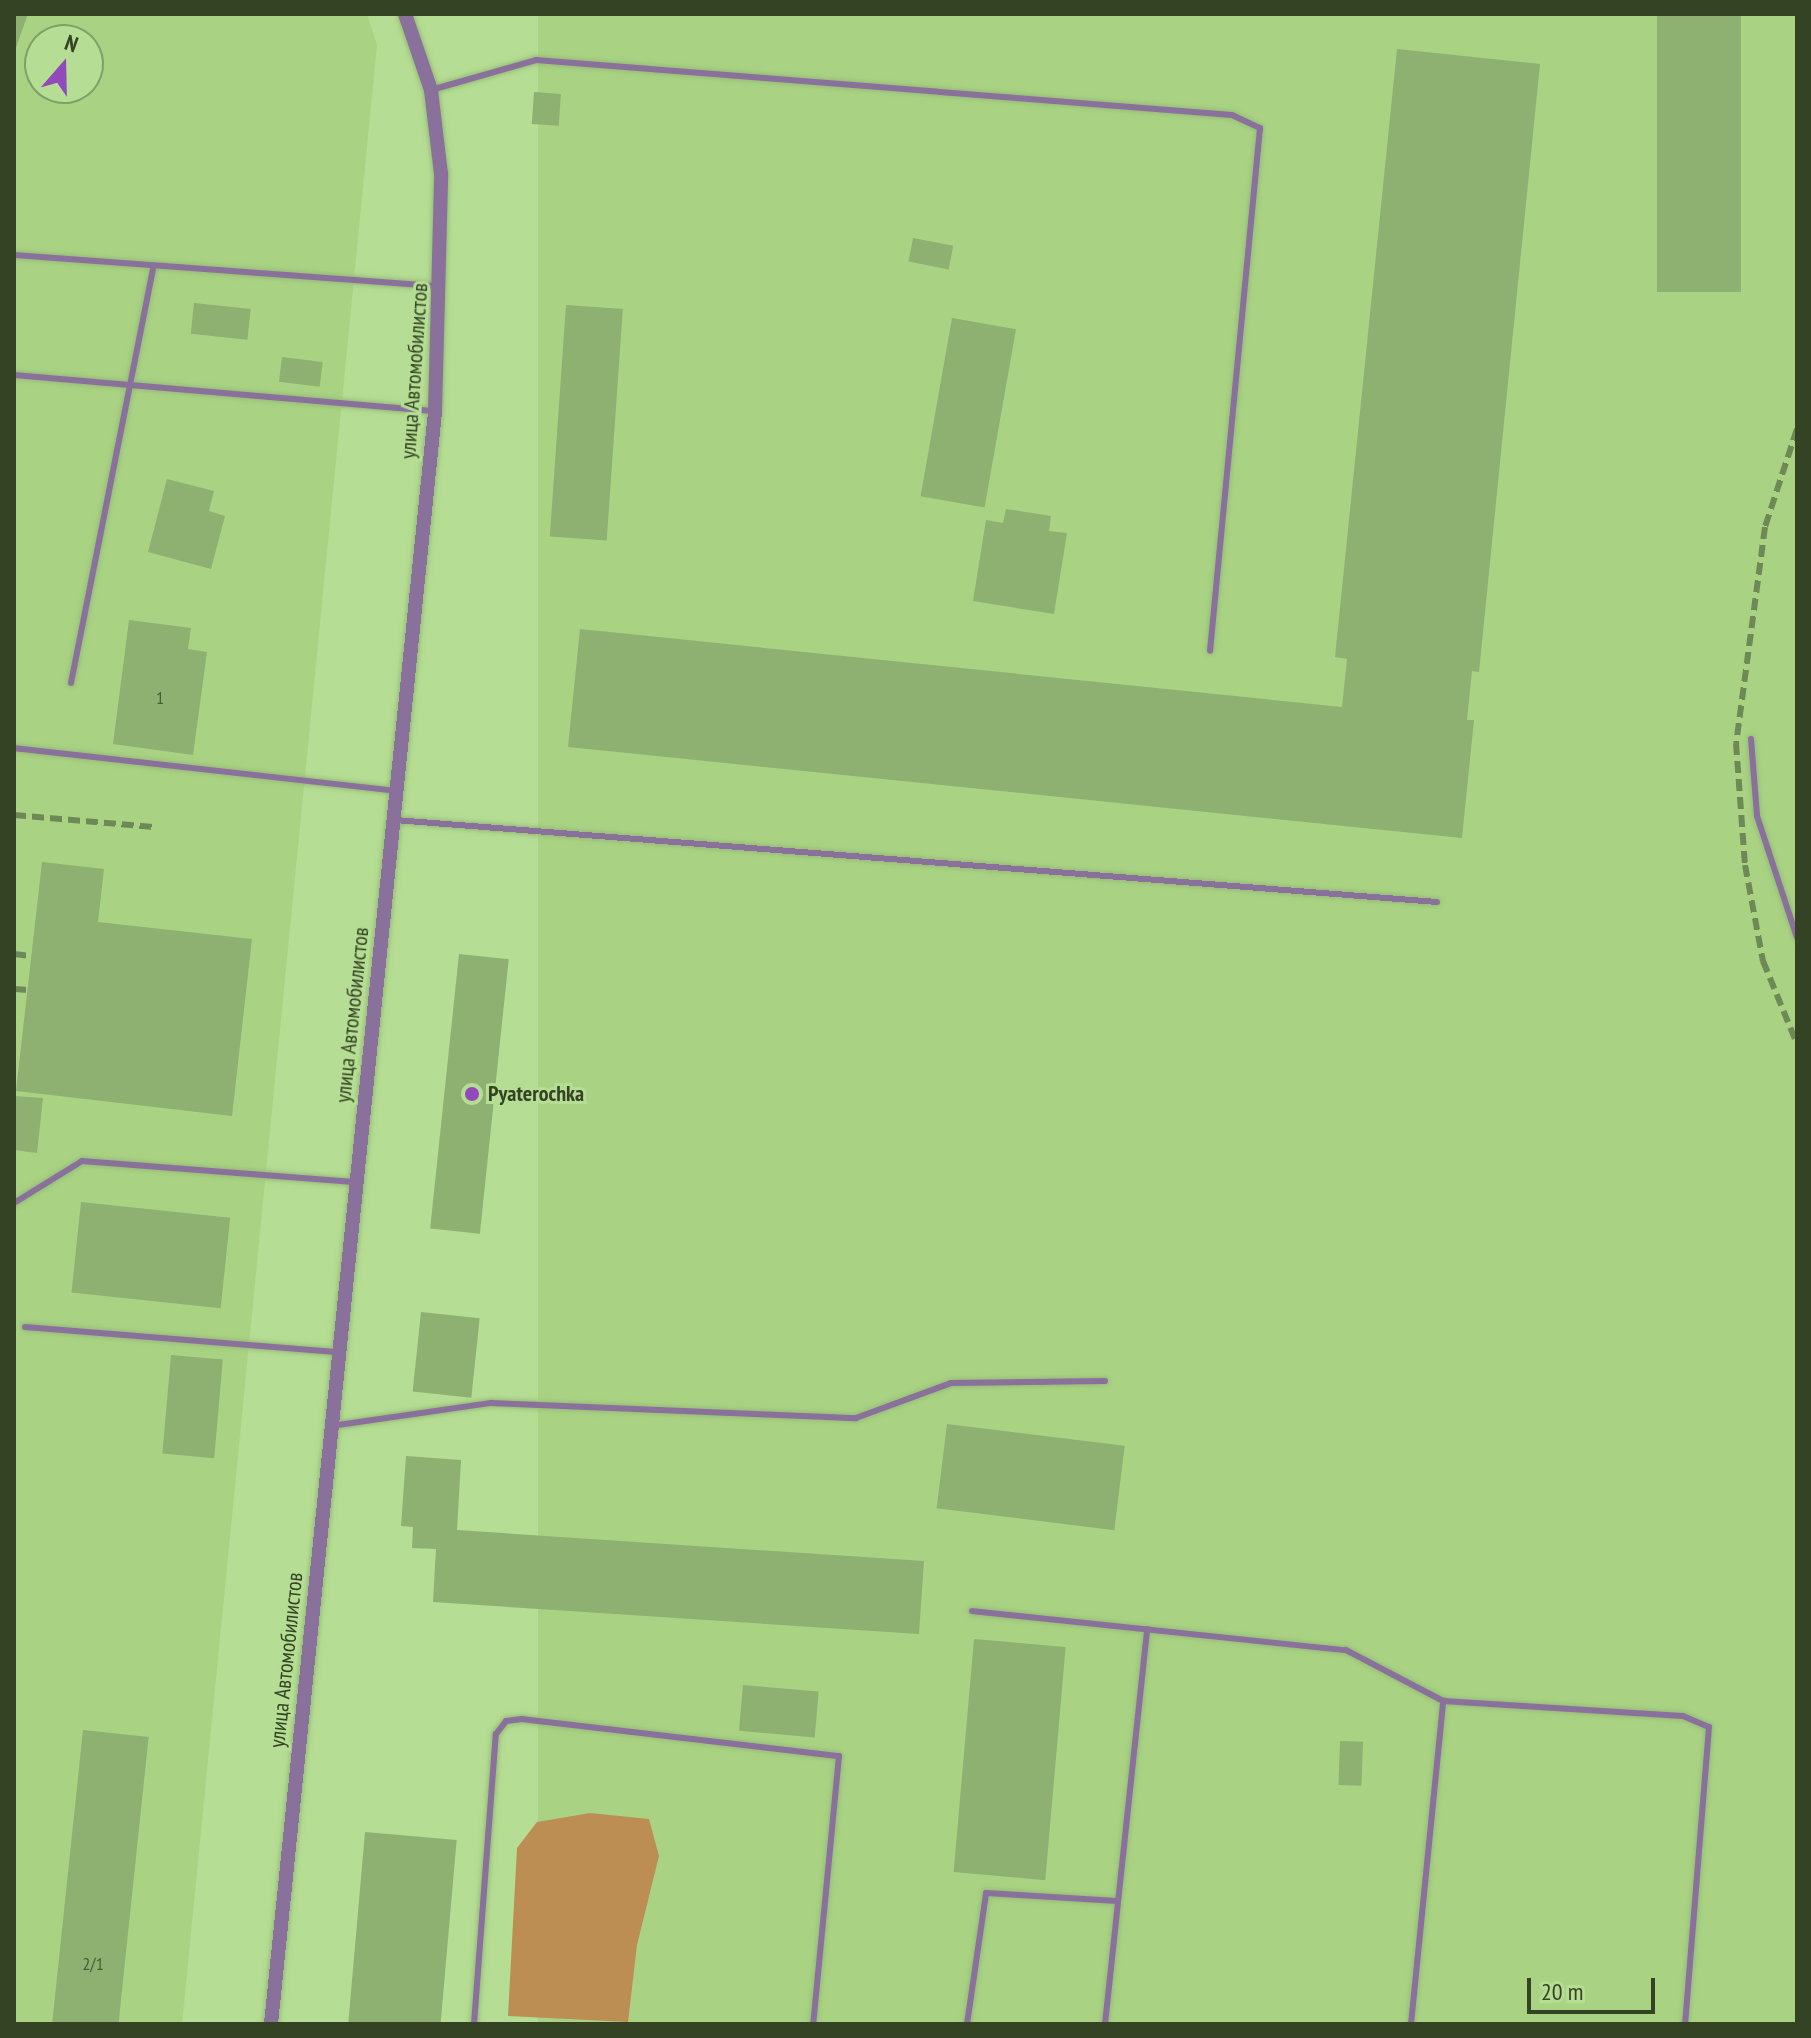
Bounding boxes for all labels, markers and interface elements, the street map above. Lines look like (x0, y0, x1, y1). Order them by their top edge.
north arrow (24, 24, 104, 104)
text: N (61, 28, 82, 59)
street label: улица Автомобилистов (395, 282, 433, 460)
house number: 1 (156, 687, 164, 709)
street label: улица Автомобилистов (330, 926, 374, 1104)
place label: Pyaterochka (488, 1081, 584, 1107)
marker: Pyaterochka (463, 1085, 481, 1103)
street label: улица Автомобилистов (264, 1571, 308, 1749)
house number: 2/1 (82, 1953, 104, 1975)
scale bar (1531, 1962, 1659, 2012)
text: 20 m (1541, 1976, 1583, 2007)

